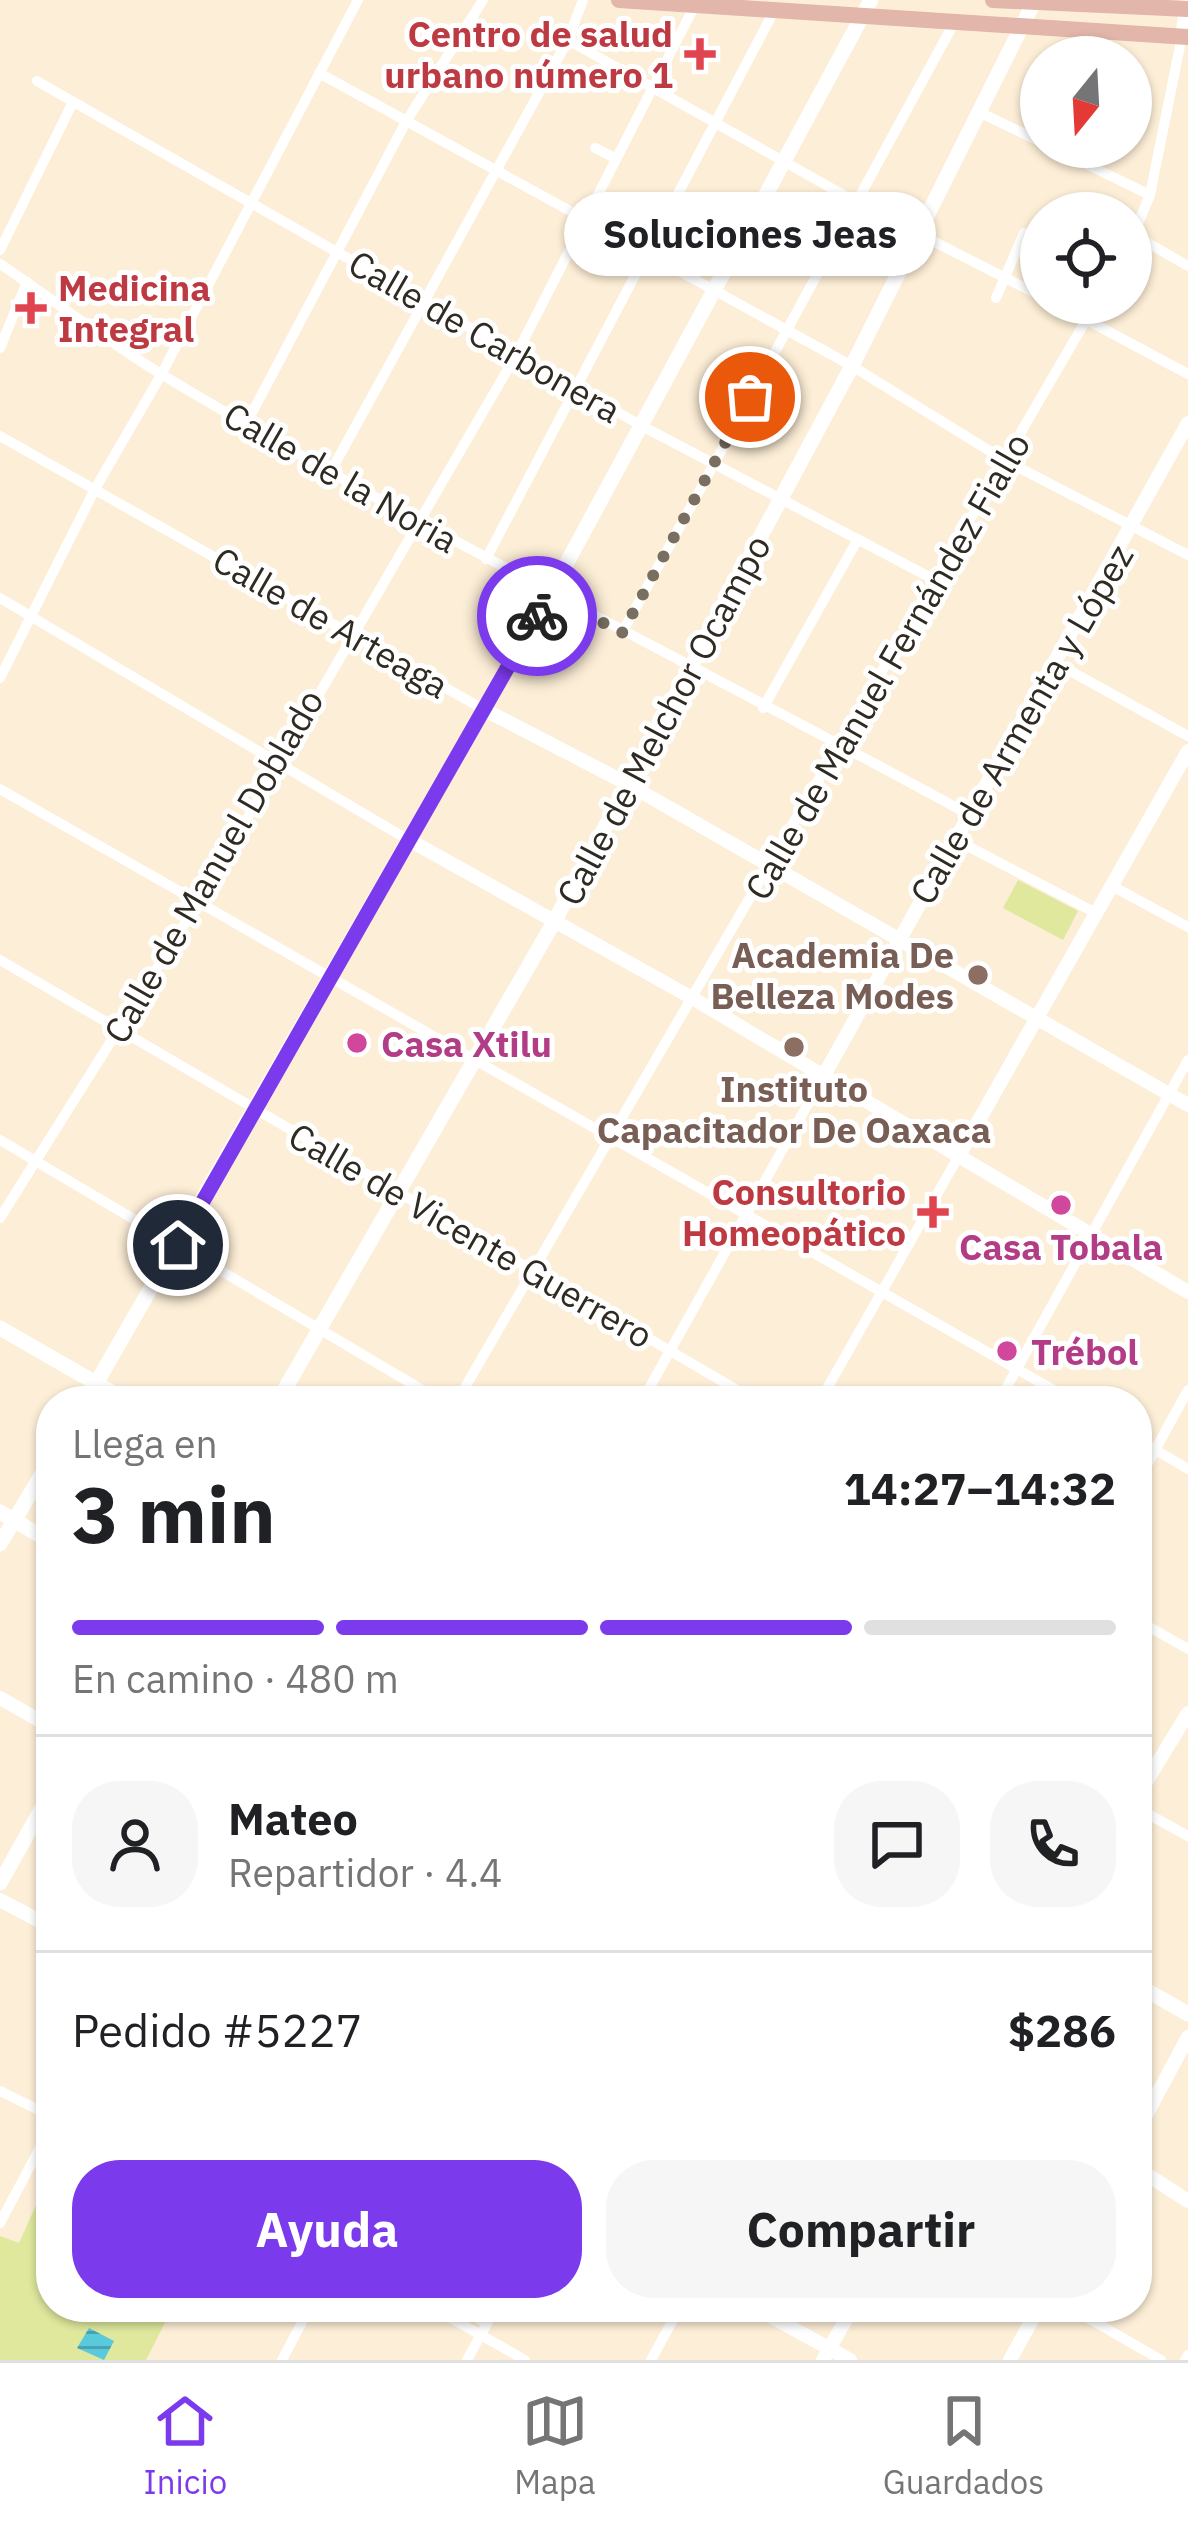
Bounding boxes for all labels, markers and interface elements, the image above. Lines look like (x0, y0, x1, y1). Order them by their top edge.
place label: Centro de salud urbano número 1 (384, 10, 673, 98)
north arrow (1020, 36, 1152, 168)
map controls (1020, 36, 1152, 324)
marker: Centro de salud urbano número 1 (684, 38, 716, 70)
button: locate (1020, 192, 1152, 324)
callout: Soluciones Jeas (564, 193, 936, 277)
text: Soluciones Jeas (603, 208, 897, 259)
street label: Calle de Carbonera (340, 239, 630, 433)
place label: Medicina Integral (58, 264, 211, 352)
marker: Medicina Integral (15, 292, 47, 324)
pin (699, 346, 801, 448)
icon: bag (717, 364, 783, 430)
street label: Calle de la Noria (215, 391, 467, 563)
street label: Calle de Manuel Fernández Fiallo (734, 424, 1040, 908)
street label: Calle de Melchor Ocampo (545, 527, 781, 913)
street label: Calle de Arteaga (205, 536, 457, 708)
street label: Calle de Armenta y López (899, 536, 1143, 912)
courier (477, 556, 597, 676)
icon: bike (504, 583, 570, 649)
street label: Calle de Manuel Doblado (92, 681, 334, 1051)
place label: Academia De Belleza Modes (710, 931, 954, 1019)
marker: Academia De Belleza Modes (965, 962, 991, 988)
place label: Casa Xtilu (381, 1020, 552, 1067)
marker: Casa Xtilu (344, 1030, 370, 1056)
marker: Instituto Capacitador De Oaxaca (781, 1034, 807, 1060)
place label: Instituto Capacitador De Oaxaca (597, 1065, 991, 1153)
street label: Calle de Vicente Guerrero (281, 1111, 661, 1359)
place label: Consultorio Homeopático (682, 1168, 906, 1256)
marker: Casa Tobala (1048, 1192, 1074, 1218)
pin (127, 1194, 229, 1296)
marker: Consultorio Homeopático (917, 1196, 949, 1228)
icon: home (145, 1212, 211, 1278)
place label: Casa Tobala (959, 1223, 1163, 1270)
place label: Trébol (1031, 1328, 1138, 1375)
marker: Trébol (994, 1338, 1020, 1364)
text: Llega en (72, 1418, 218, 1469)
text: 14:27–14:32 (844, 1459, 1116, 1517)
text: 3 min (72, 1463, 276, 1564)
text: En camino · 480 m (72, 1653, 399, 1704)
button: person (72, 1781, 198, 1907)
button: chat (834, 1781, 960, 1907)
button: phone (990, 1781, 1116, 1907)
text: Mateo (228, 1789, 358, 1847)
text: Repartidor · 4.4 (228, 1847, 502, 1898)
text: Pedido #5227 (72, 2001, 362, 2059)
text: $286 (1008, 2001, 1116, 2059)
button: Ayuda (72, 2160, 582, 2298)
button: Compartir (606, 2160, 1116, 2298)
tab: Inicio (144, 2388, 227, 2503)
tab: Mapa (514, 2388, 596, 2503)
tab: Guardados (883, 2388, 1044, 2503)

